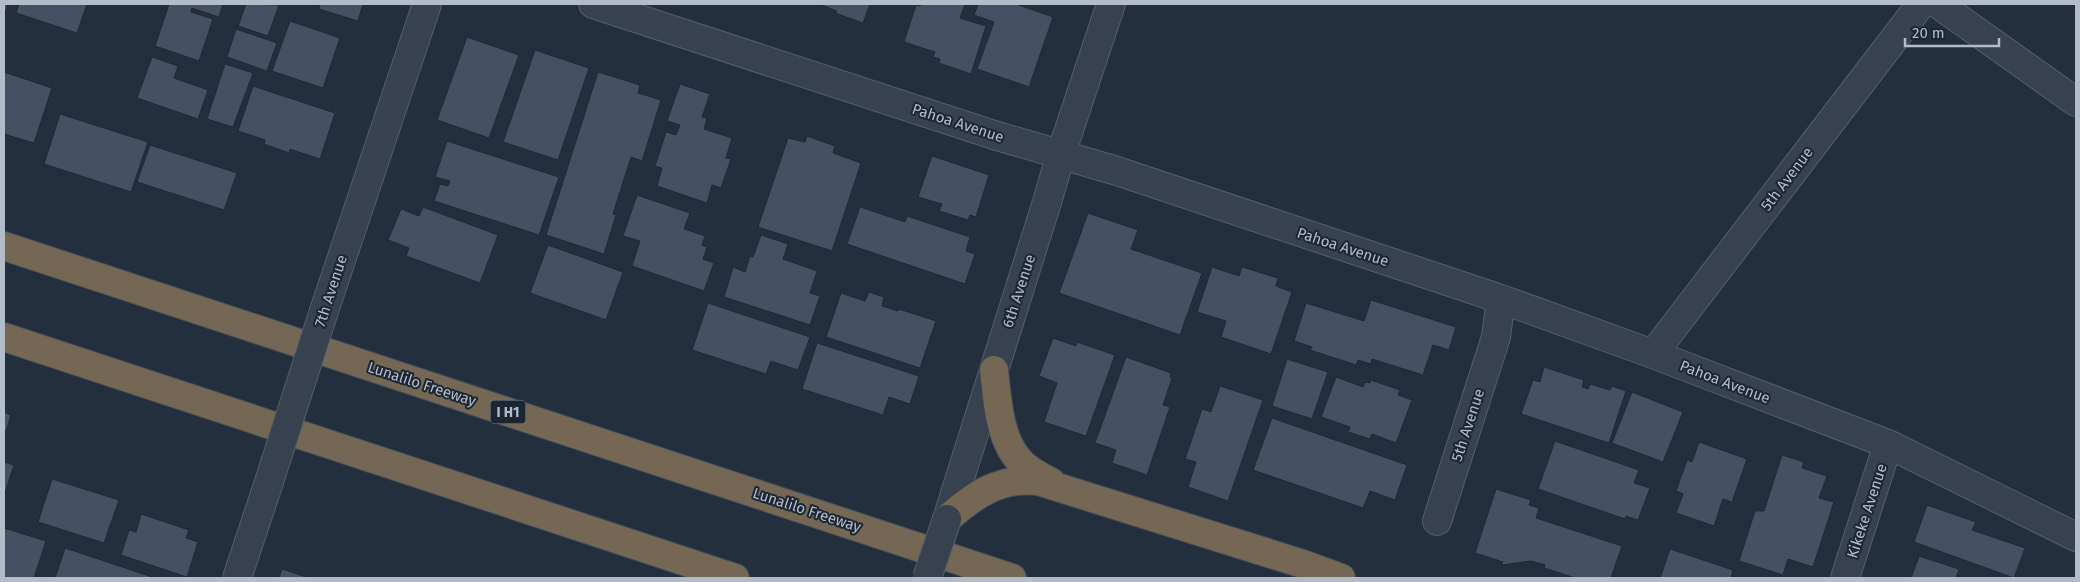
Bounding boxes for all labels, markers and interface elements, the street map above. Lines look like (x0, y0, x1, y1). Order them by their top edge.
scale bar (1905, 15, 1999, 47)
text: 20 m (1912, 24, 1945, 42)
street label: Pahoa Avenue (910, 100, 1006, 146)
street label: 5th Avenue (1757, 143, 1817, 215)
street label: Pahoa Avenue (1295, 224, 1391, 270)
street label: 6th Avenue (999, 252, 1039, 330)
street label: 7th Avenue (311, 253, 351, 329)
street label: Pahoa Avenue (1677, 357, 1773, 407)
street label: Lunalilo Freeway (366, 358, 479, 410)
street label: 5th Avenue (1448, 386, 1488, 464)
road number: I H1 (490, 401, 526, 424)
street label: Kikeke Avenue (1843, 461, 1891, 561)
street label: Lunalilo Freeway (751, 484, 864, 536)

